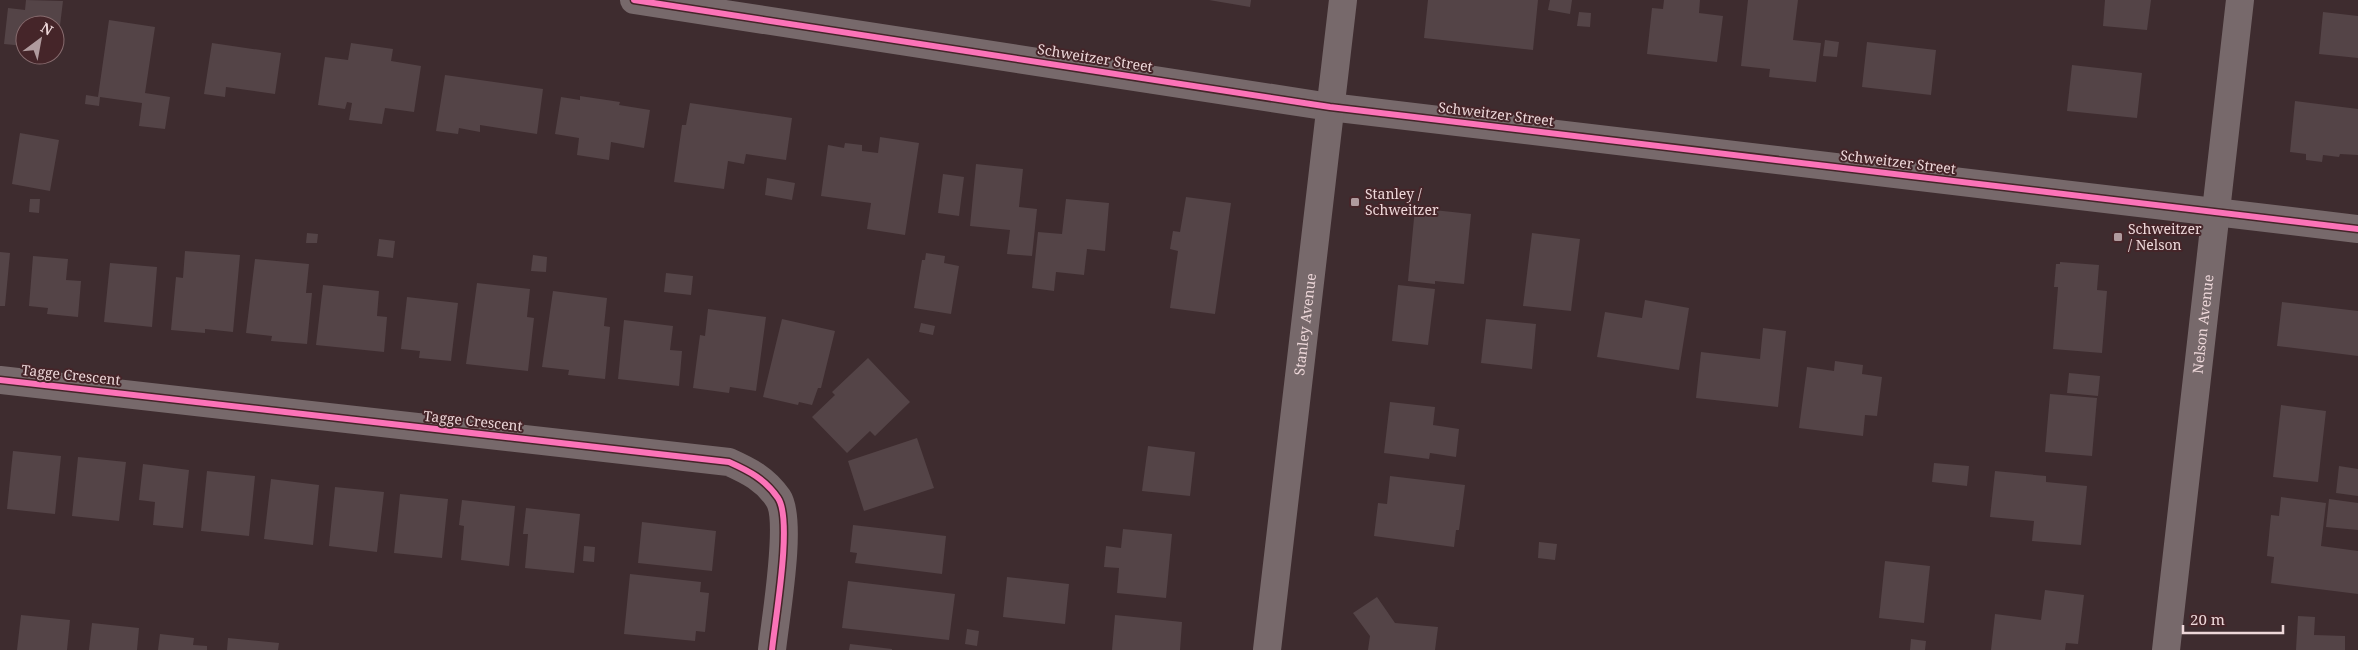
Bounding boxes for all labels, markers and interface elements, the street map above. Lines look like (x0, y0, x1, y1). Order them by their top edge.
north arrow (15, 15, 65, 65)
text: N (37, 18, 57, 40)
street label: Schweitzer Street (1036, 39, 1154, 76)
street label: Schweitzer Street (1437, 97, 1555, 130)
street label: Schweitzer Street (1839, 145, 1957, 178)
place label: Stanley / Schweitzer (1365, 184, 1439, 219)
marker: Stanley / Schweitzer (1349, 196, 1361, 208)
place label: Schweitzer / Nelson (2128, 219, 2202, 254)
marker: Schweitzer / Nelson (2112, 231, 2124, 243)
street label: Stanley Avenue (1289, 272, 1320, 376)
street label: Nelson Avenue (2188, 273, 2218, 375)
street label: Tagge Crescent (21, 360, 122, 389)
street label: Tagge Crescent (423, 406, 524, 435)
scale bar (2183, 602, 2283, 634)
text: 20 m (2190, 609, 2225, 629)

